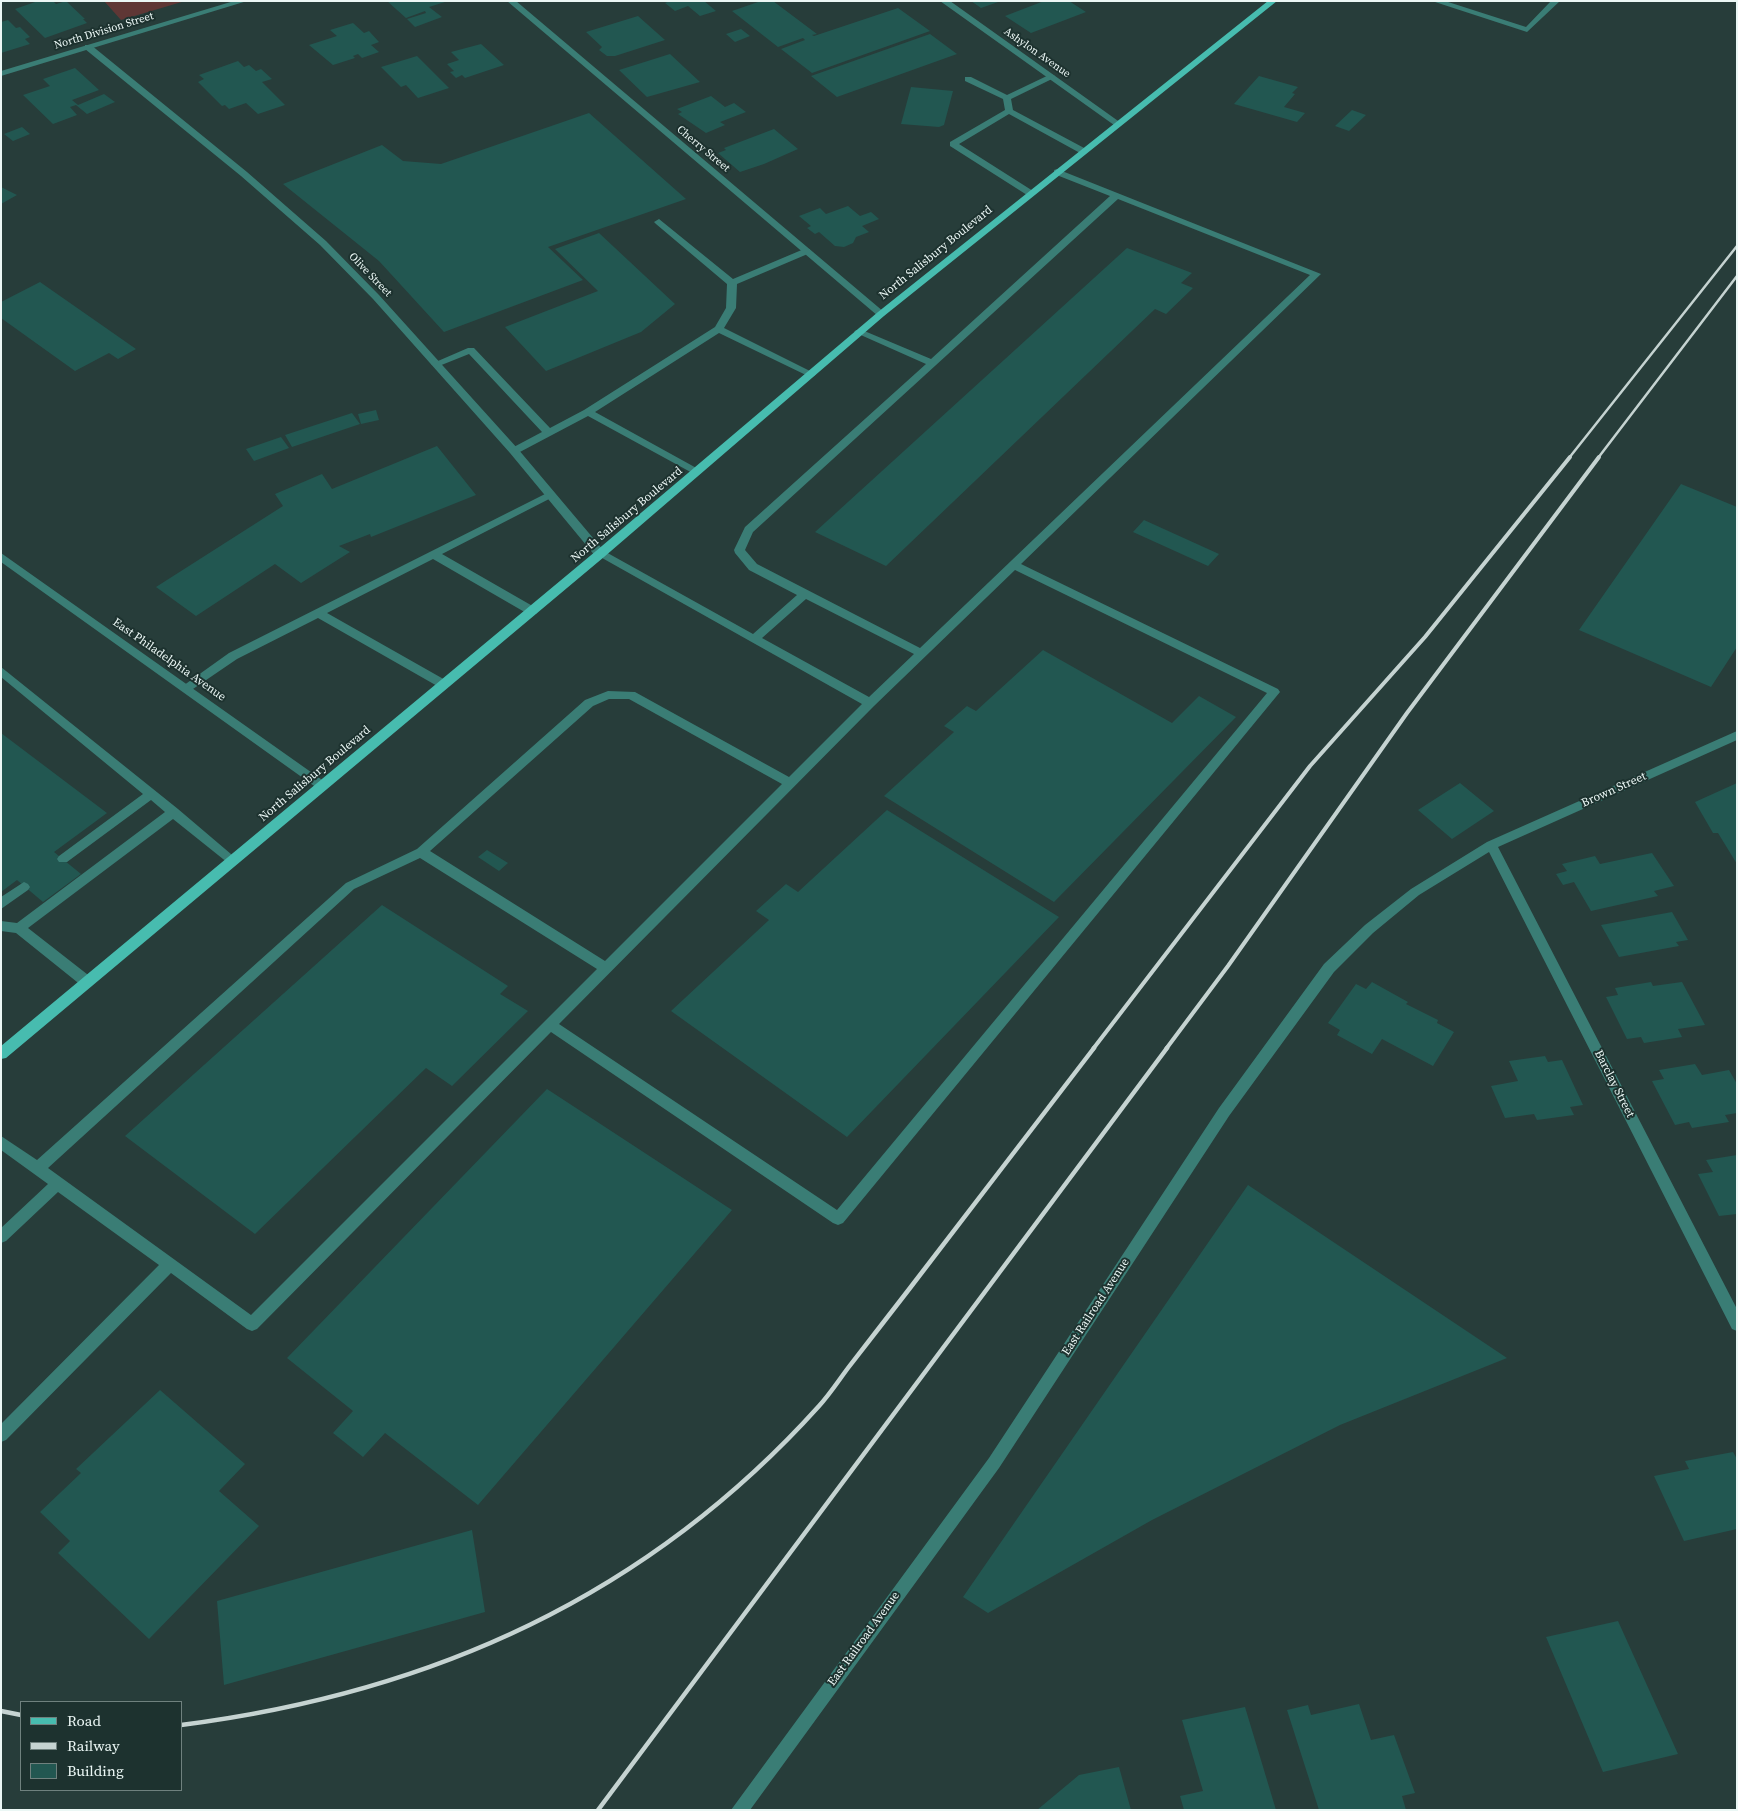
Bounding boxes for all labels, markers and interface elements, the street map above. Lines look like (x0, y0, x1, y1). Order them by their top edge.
street label: North Division Street (53, 10, 155, 52)
street label: Ashylon Avenue (1001, 25, 1073, 81)
street label: Cherry Street (674, 123, 732, 175)
street label: North Salisbury Boulevard (877, 203, 995, 303)
street label: Olive Street (346, 250, 394, 300)
street label: North Salisbury Boulevard (568, 464, 686, 566)
street label: East Philadelphia Avenue (110, 615, 228, 705)
street label: North Salisbury Boulevard (256, 723, 374, 825)
street label: Brown Street (1579, 769, 1649, 811)
street label: Barclay Street (1591, 1048, 1637, 1120)
street label: East Railroad Avenue (1059, 1256, 1133, 1358)
street label: East Railroad Avenue (825, 1589, 903, 1689)
legend (20, 1701, 182, 1791)
text: Road (67, 1710, 101, 1731)
text: Railway (67, 1735, 120, 1756)
text: Building (67, 1760, 124, 1781)

